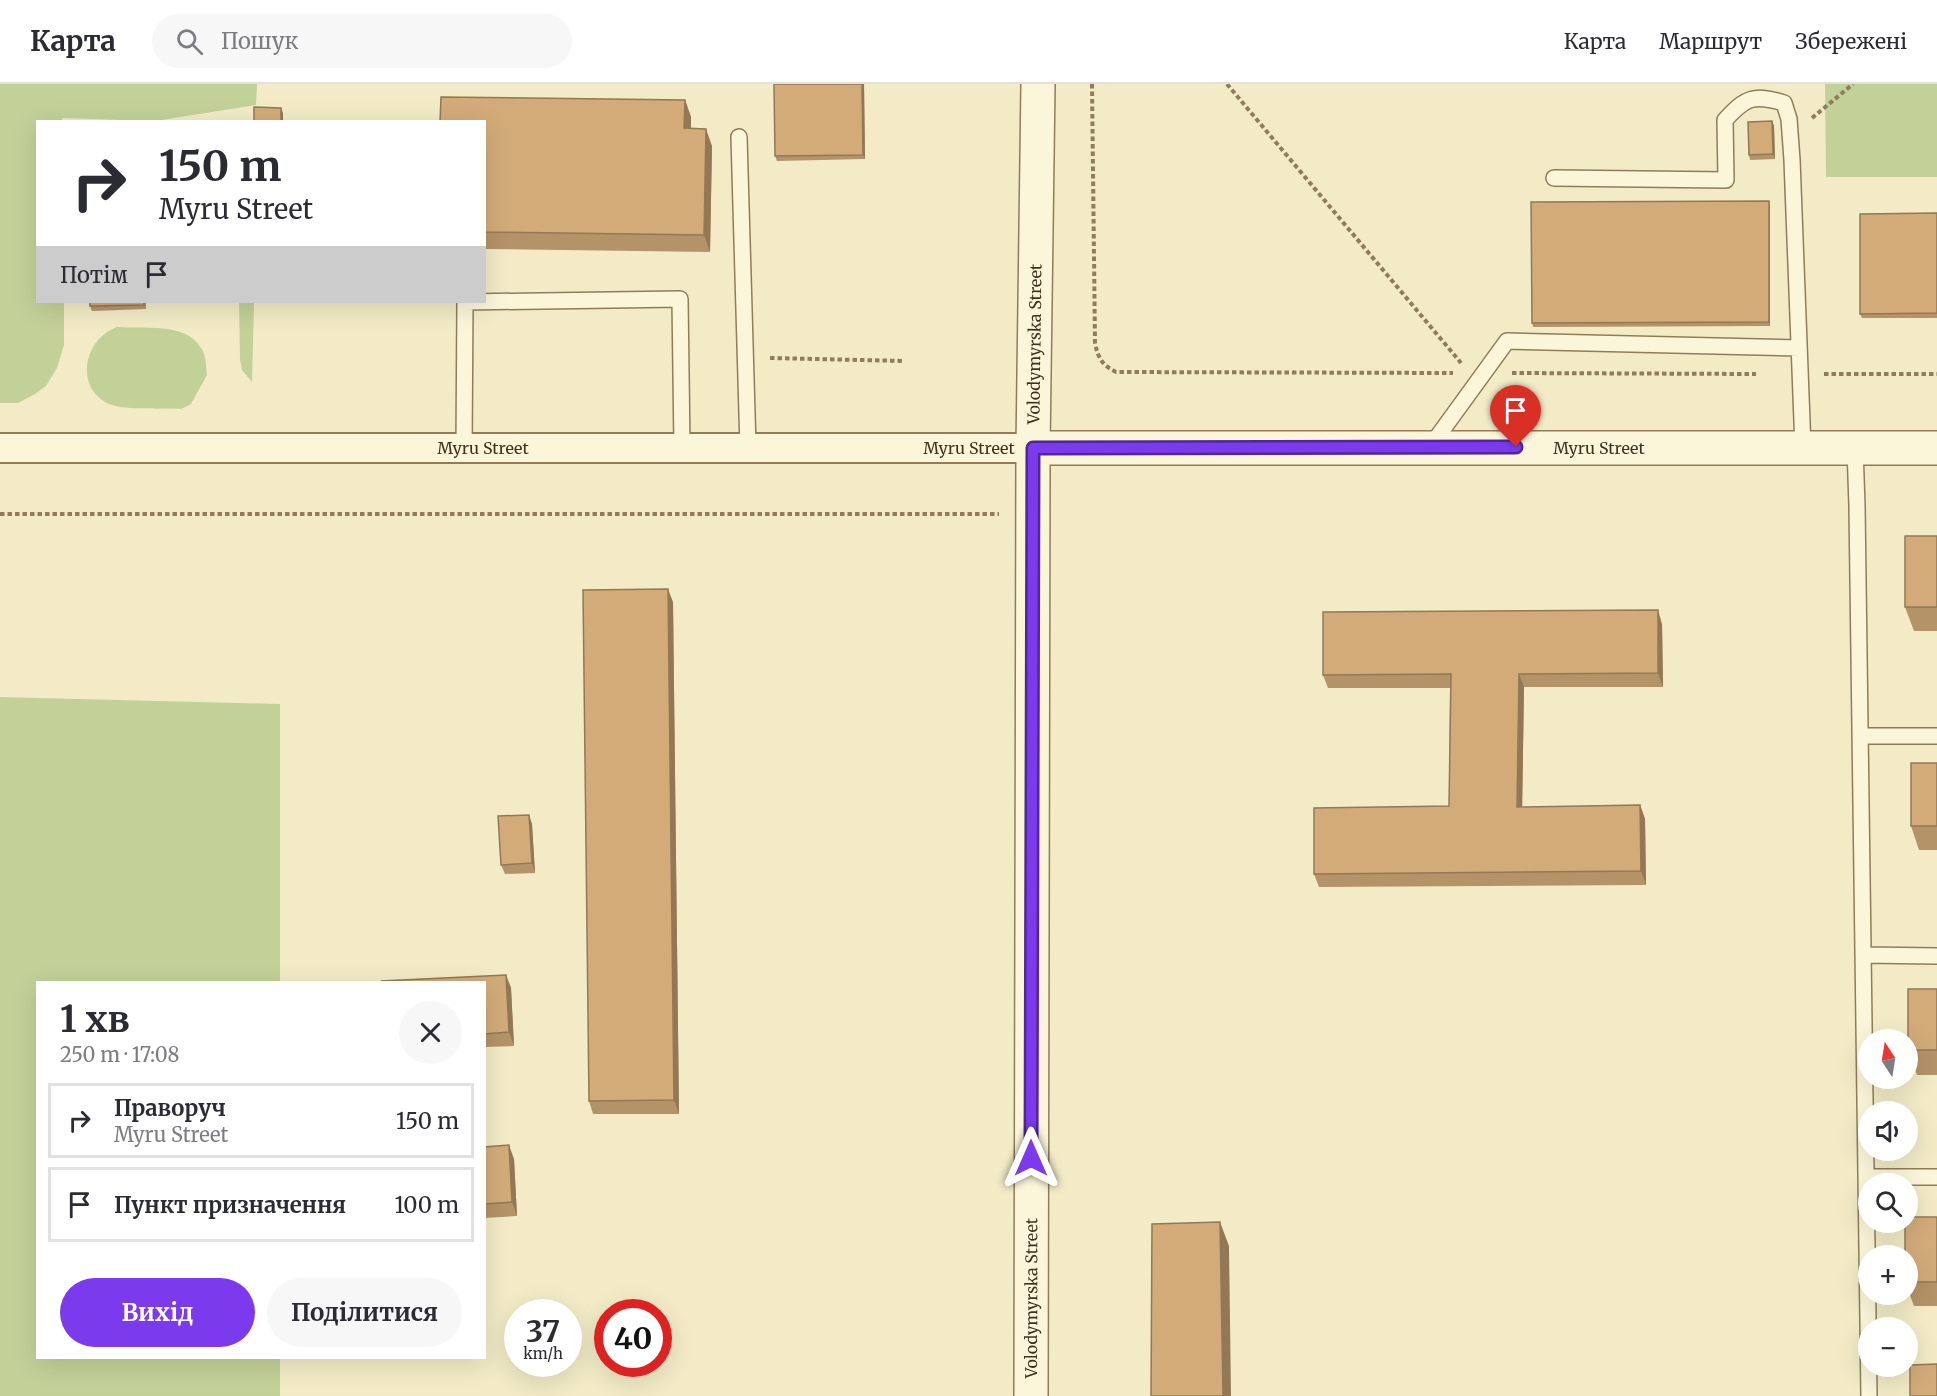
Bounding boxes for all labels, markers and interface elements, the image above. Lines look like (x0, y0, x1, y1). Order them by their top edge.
search box (152, 14, 572, 68)
text: Карта (30, 23, 116, 59)
icon: search (173, 25, 206, 58)
text: Пошук (221, 27, 298, 55)
text: Карта (1564, 28, 1626, 55)
text: Маршрут (1659, 28, 1762, 55)
text: Збережені (1795, 28, 1907, 55)
text: 150 m (159, 140, 281, 192)
icon: right (60, 144, 138, 222)
text: Myru Street (159, 192, 313, 226)
icon: arrive (140, 258, 173, 291)
text: Потім (60, 261, 128, 289)
street label: Volodymyrska Street (1023, 263, 1046, 425)
pin (1490, 385, 1541, 447)
icon: arrive (1499, 394, 1532, 427)
street label: Myru Street (437, 438, 529, 458)
street label: Myru Street (923, 438, 1015, 458)
street label: Myru Street (1553, 438, 1645, 458)
text: 1 хв (60, 997, 130, 1042)
button: close (399, 1001, 462, 1064)
north arrow (1858, 1029, 1918, 1089)
map controls (1858, 1029, 1918, 1377)
text: 250 m · 17:08 (60, 1042, 179, 1067)
text: Праворуч (114, 1094, 226, 1122)
button: sound (1858, 1101, 1918, 1161)
icon: right (63, 1104, 96, 1137)
text: 150 m (396, 1107, 459, 1135)
text: Myru Street (114, 1122, 228, 1147)
position arrow (999, 1126, 1063, 1190)
button: search (1858, 1173, 1918, 1233)
icon: arrive (63, 1188, 96, 1221)
text: Пункт призначення (114, 1191, 346, 1219)
text: 100 m (394, 1191, 459, 1219)
street label: Volodymyrska Street (1021, 1217, 1041, 1379)
button: + (1858, 1245, 1918, 1305)
button: Вихід (60, 1278, 255, 1347)
button: Поділитися (267, 1278, 462, 1347)
speed limit sign: 40 (594, 1299, 672, 1377)
text: 37 (526, 1312, 560, 1350)
button: − (1858, 1317, 1918, 1377)
text: km/h (523, 1344, 563, 1363)

